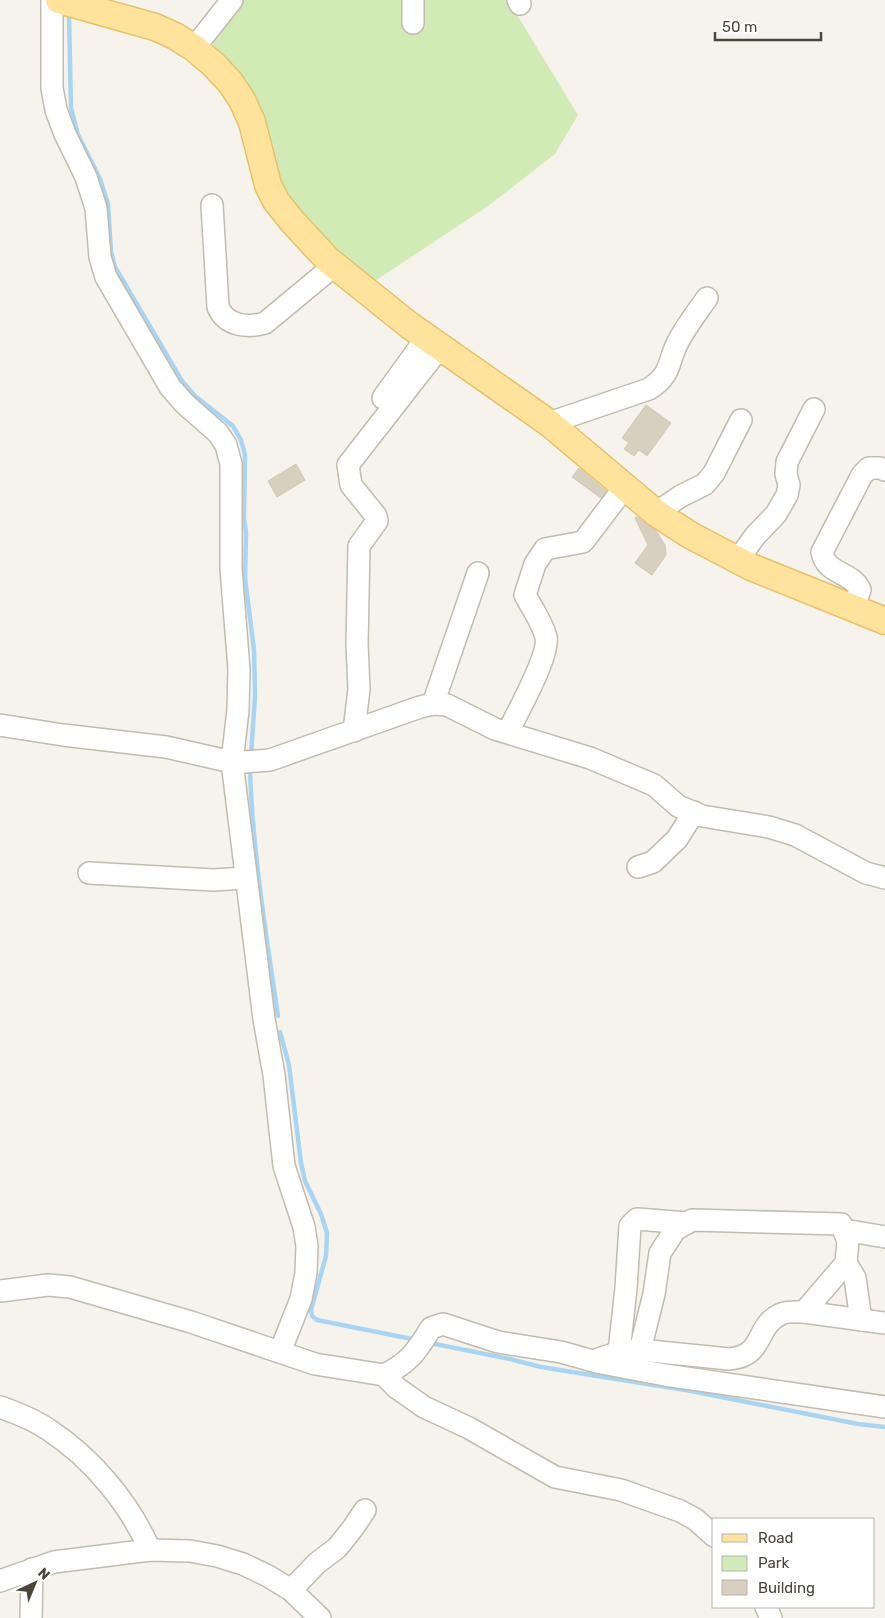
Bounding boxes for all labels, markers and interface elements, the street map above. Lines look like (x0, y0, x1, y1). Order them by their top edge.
scale bar (715, 10, 821, 42)
text: 50 m (722, 18, 757, 36)
legend (712, 1518, 875, 1608)
text: Road (758, 1529, 794, 1547)
text: Park (758, 1554, 789, 1572)
north arrow (10, 1558, 60, 1608)
text: N (34, 1564, 53, 1584)
text: Building (758, 1579, 815, 1597)

